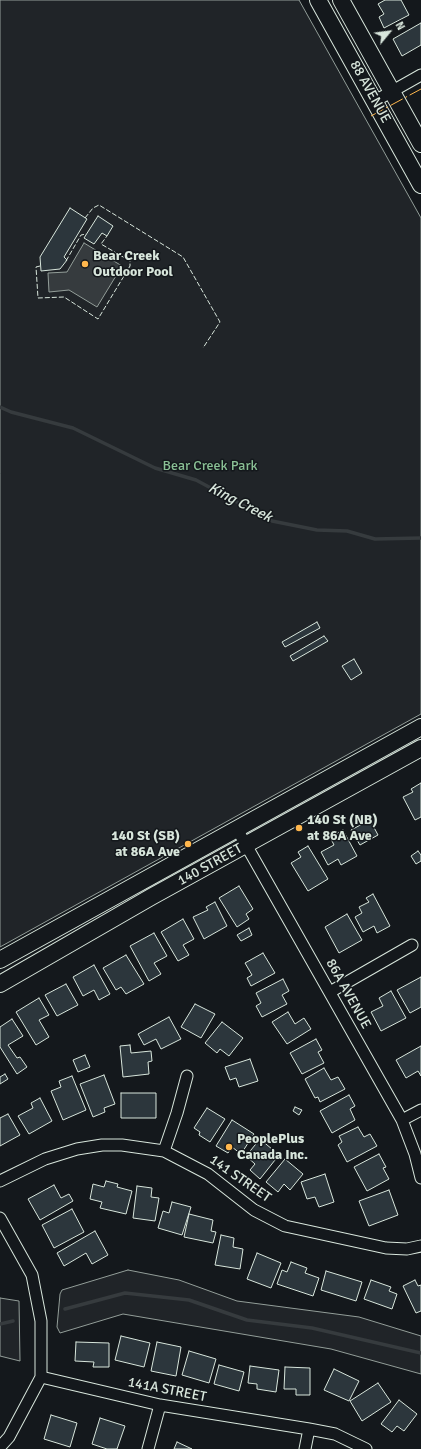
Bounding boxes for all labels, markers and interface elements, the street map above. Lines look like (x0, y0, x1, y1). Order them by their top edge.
north arrow (369, 12, 409, 52)
text: N (392, 19, 407, 32)
street label: 88 AVENUE (346, 58, 394, 126)
place label: Bear Creek Outdoor Pool (93, 248, 173, 280)
marker: Bear Creek Outdoor Pool (80, 259, 90, 269)
park label: Bear Creek Park (162, 458, 258, 474)
water label: King Creek (205, 479, 275, 527)
place label: 140 St (NB) at 86A Ave (307, 812, 378, 844)
marker: 140 St (NB) at 86A Ave (294, 823, 304, 833)
place label: 140 St (SB) at 86A Ave (111, 828, 180, 860)
marker: 140 St (SB) at 86A Ave (183, 839, 193, 849)
street label: 140 STREET (175, 840, 245, 890)
street label: 86A AVENUE (322, 956, 374, 1032)
place label: PeoplePlus Canada Inc. (237, 1131, 308, 1164)
marker: PeoplePlus Canada Inc. (224, 1142, 234, 1152)
street label: 141 STREET (206, 1152, 274, 1206)
street label: 141A STREET (126, 1374, 208, 1406)

